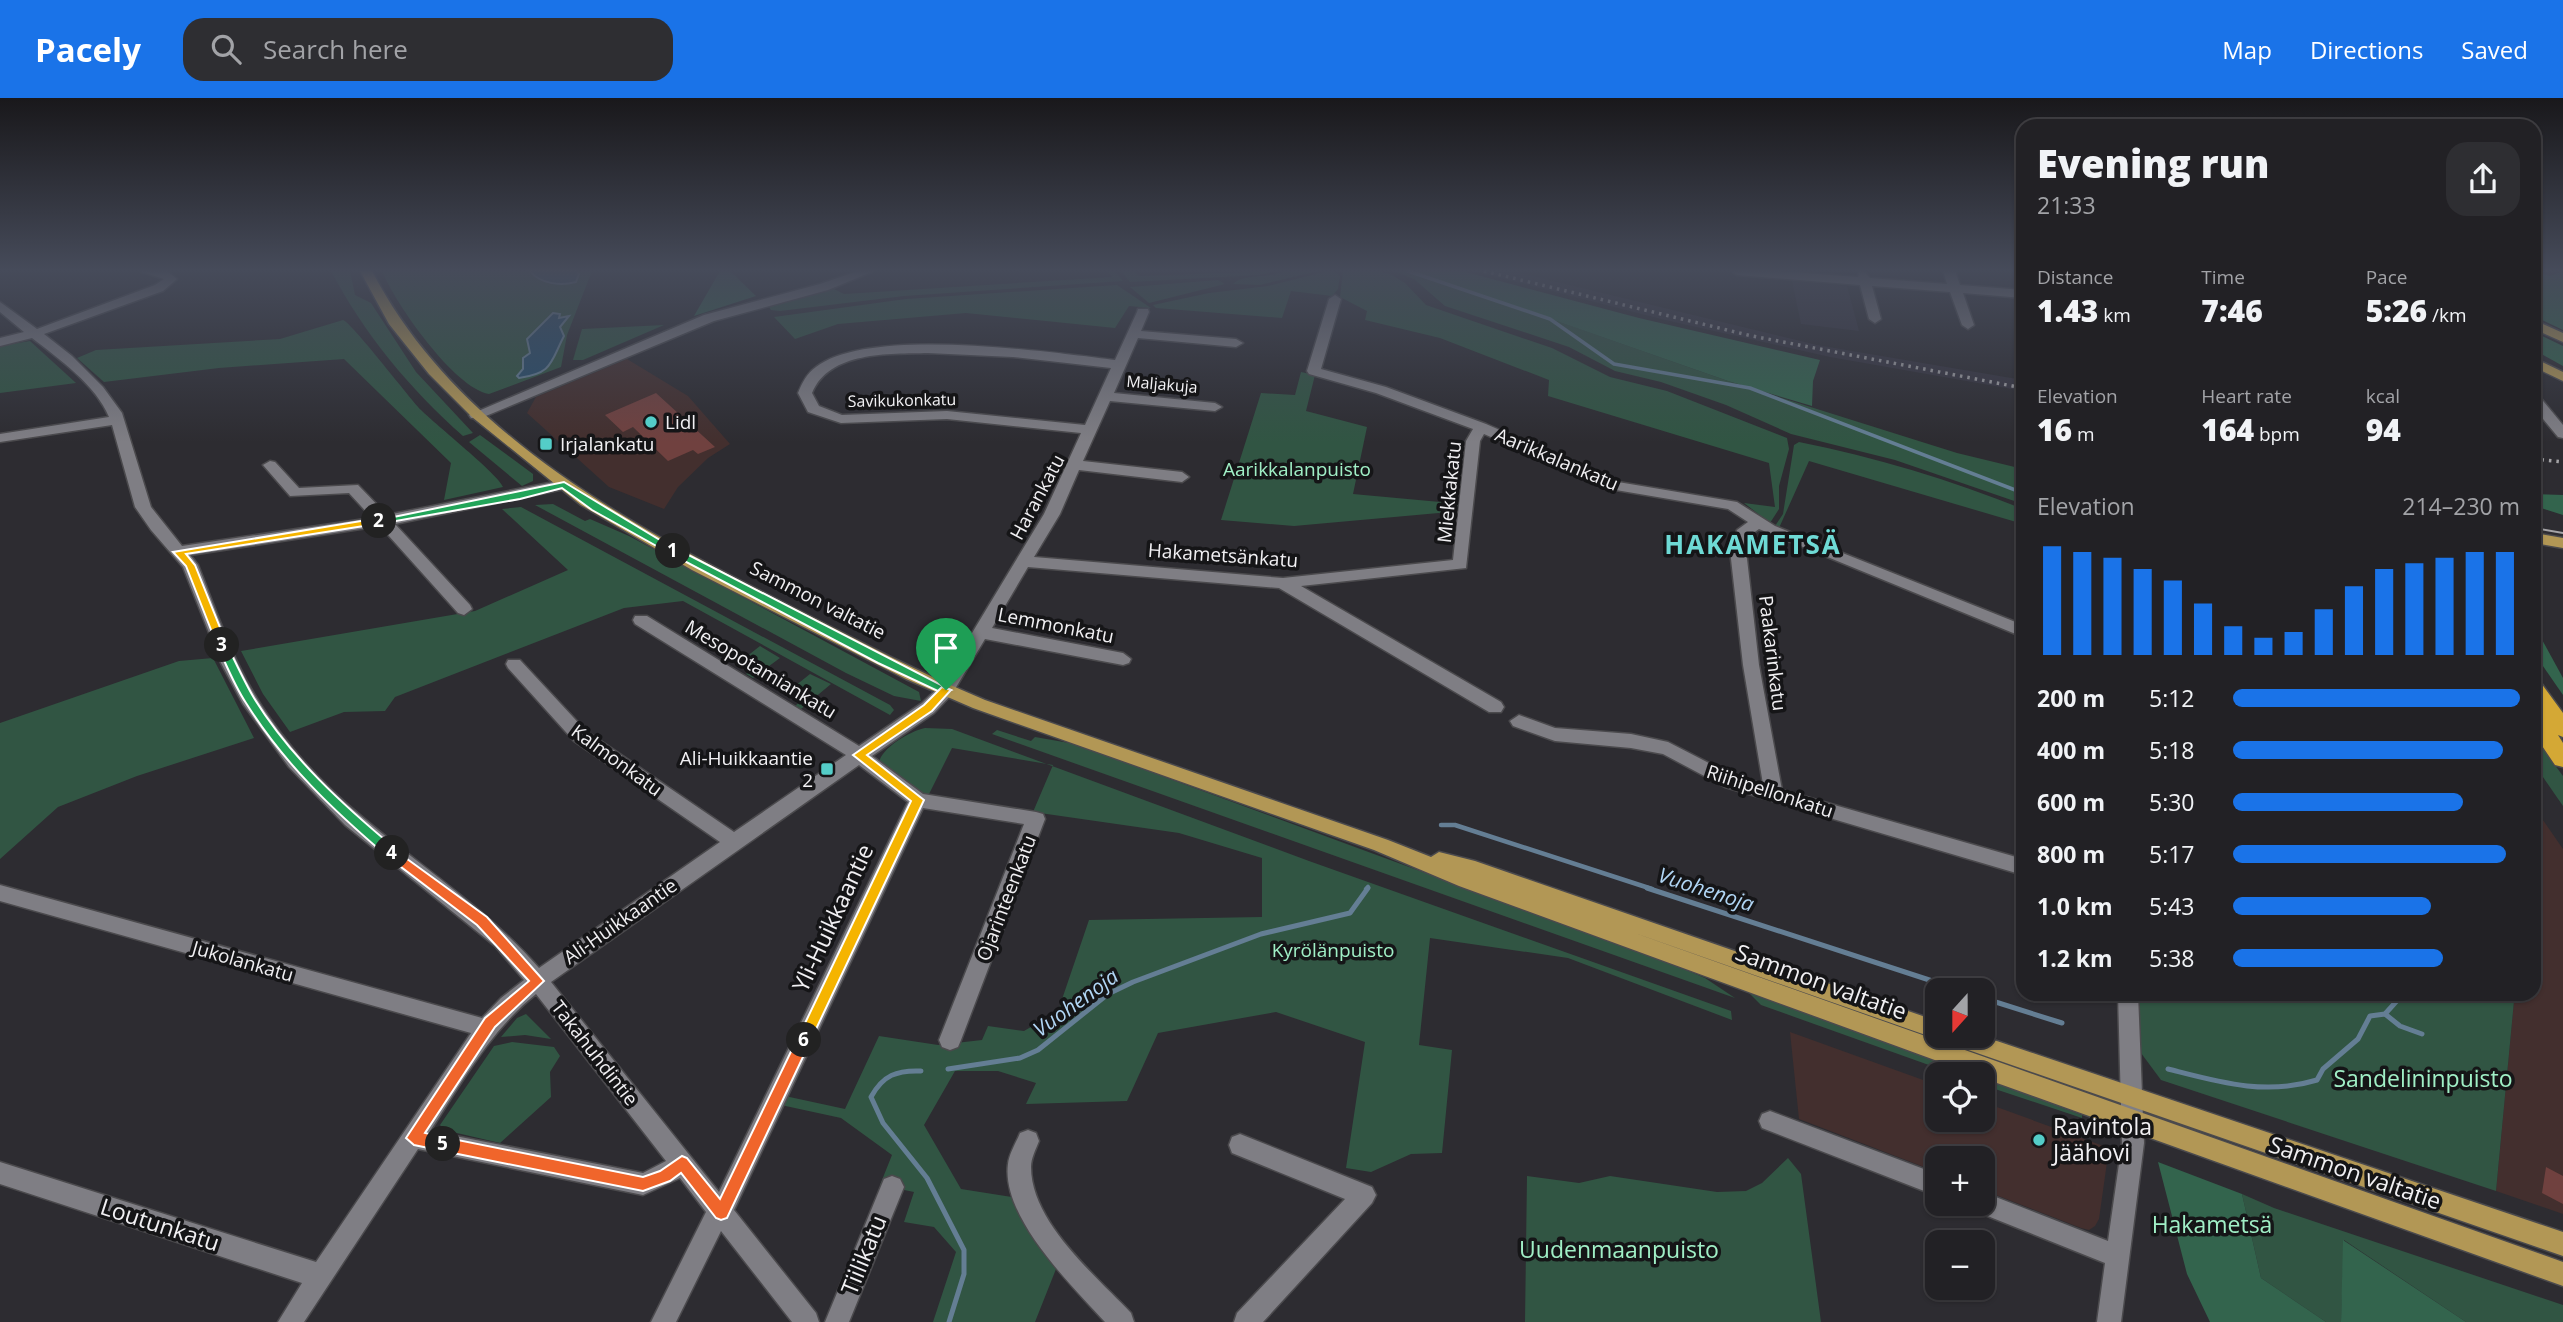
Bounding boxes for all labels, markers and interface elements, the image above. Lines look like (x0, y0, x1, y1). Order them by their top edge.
search box (183, 18, 673, 81)
text: Pacely (35, 27, 141, 72)
icon: search (207, 30, 245, 68)
text: Search here (263, 31, 408, 67)
text: Map (2222, 33, 2272, 66)
text: Directions (2310, 33, 2423, 66)
text: Saved (2461, 33, 2528, 66)
text: Evening run (2037, 137, 2269, 189)
button: share (2446, 142, 2520, 216)
text: 21:33 (2037, 189, 2096, 221)
text: Distance (2037, 264, 2113, 290)
text: Time (2201, 264, 2245, 290)
text: Pace (2366, 264, 2407, 290)
text: 1.43 (2037, 290, 2098, 331)
text: 7:46 (2201, 290, 2263, 331)
text: 5:26 (2366, 290, 2427, 331)
text: km (2098, 302, 2131, 328)
text: /km (2427, 302, 2467, 328)
street label: Maljakuja (1125, 370, 1199, 398)
text: Elevation (2037, 383, 2118, 409)
text: Heart rate (2201, 383, 2292, 409)
text: kcal (2366, 383, 2400, 409)
street label: Savikukonkatu (848, 388, 956, 412)
place label: Lidl (665, 409, 696, 435)
text: 16 (2037, 409, 2072, 450)
text: 164 (2201, 409, 2254, 450)
text: 94 (2366, 409, 2401, 450)
marker: Lidl (643, 414, 659, 430)
street label: Aarikkalankatu (1491, 421, 1623, 497)
text: m (2072, 421, 2095, 447)
text: bpm (2254, 421, 2300, 447)
place label: Irjalankatu (560, 431, 654, 457)
marker: Irjalankatu (538, 436, 554, 452)
street label: Miekkakatu (1431, 440, 1467, 544)
street label: Harankatu (1004, 450, 1070, 544)
park label: Aarikkalanpuisto (1223, 456, 1371, 482)
text: Elevation (2037, 490, 2135, 522)
text: 214–230 m (2402, 490, 2520, 522)
pin: 2 (362, 504, 396, 538)
text: 2 (373, 507, 384, 533)
district label: HAKAMETSÄ (1664, 526, 1842, 562)
pin: 1 (656, 533, 690, 568)
text: 1 (667, 537, 678, 563)
street label: Hakametsänkatu (1147, 537, 1299, 573)
street label: Sammon valtatie (746, 555, 890, 645)
street label: Paakarinkatu (1753, 594, 1793, 712)
street label: Lemmonkatu (996, 601, 1116, 649)
street label: Mesopotamiankatu (681, 614, 841, 724)
pin (916, 618, 976, 690)
pin: 3 (204, 628, 240, 662)
icon: arrive (927, 629, 965, 667)
text: 3 (216, 631, 227, 657)
text: 200 m (2037, 682, 2105, 714)
text: 5:12 (2149, 682, 2195, 714)
street label: Kalmonkatu (566, 718, 668, 802)
text: 400 m (2037, 734, 2105, 766)
text: 5:18 (2149, 734, 2195, 766)
place label: Ali-Huikkaantie 2 (680, 745, 813, 793)
street label: Riihipellonkatu (1703, 758, 1837, 824)
marker: Ali-Huikkaantie 2 (819, 761, 835, 777)
text: 600 m (2037, 786, 2105, 818)
text: 5:30 (2149, 786, 2195, 818)
street label: Ojarinteenkatu (970, 831, 1042, 965)
pin: 4 (374, 836, 410, 870)
text: 800 m (2037, 838, 2105, 870)
text: 5:17 (2149, 838, 2195, 870)
text: 4 (386, 839, 397, 865)
street label: Yli-Huikkaantie (784, 839, 880, 997)
water label: Vuohenoja (1655, 860, 1758, 918)
street label: Ali-Huikkaantie (558, 872, 682, 970)
text: 1.0 km (2037, 890, 2113, 922)
text: 5:43 (2149, 890, 2195, 922)
street label: Jukolankatu (187, 934, 297, 988)
street label: Sammon valtatie (1731, 935, 1911, 1027)
park label: Kyrölänpuisto (1272, 937, 1394, 963)
text: 1.2 km (2037, 942, 2113, 974)
text: 5:38 (2149, 942, 2195, 974)
water label: Vuohenoja (1027, 962, 1124, 1043)
north arrow (1925, 978, 1995, 1048)
map controls (1925, 978, 1995, 1300)
street label: Takahuhdintie (546, 995, 644, 1111)
pin: 6 (786, 1023, 822, 1058)
text: 6 (798, 1026, 809, 1052)
button: locate (1925, 1062, 1995, 1132)
park label: Sandelininpuisto (2333, 1062, 2513, 1094)
place label: Ravintola Jäähovi (2051, 1110, 2152, 1168)
pin: 5 (426, 1126, 460, 1162)
street label: Sammon valtatie (2265, 1128, 2446, 1216)
text: 5 (437, 1130, 448, 1156)
marker: Ravintola Jäähovi (2031, 1132, 2047, 1148)
button: + (1925, 1146, 1995, 1216)
street label: Loutunkatu (97, 1190, 224, 1258)
park label: Hakametsä (2152, 1208, 2272, 1240)
street label: Tiilikatu (833, 1210, 893, 1299)
button: − (1925, 1230, 1995, 1300)
park label: Uudenmaanpuisto (1519, 1233, 1719, 1265)

